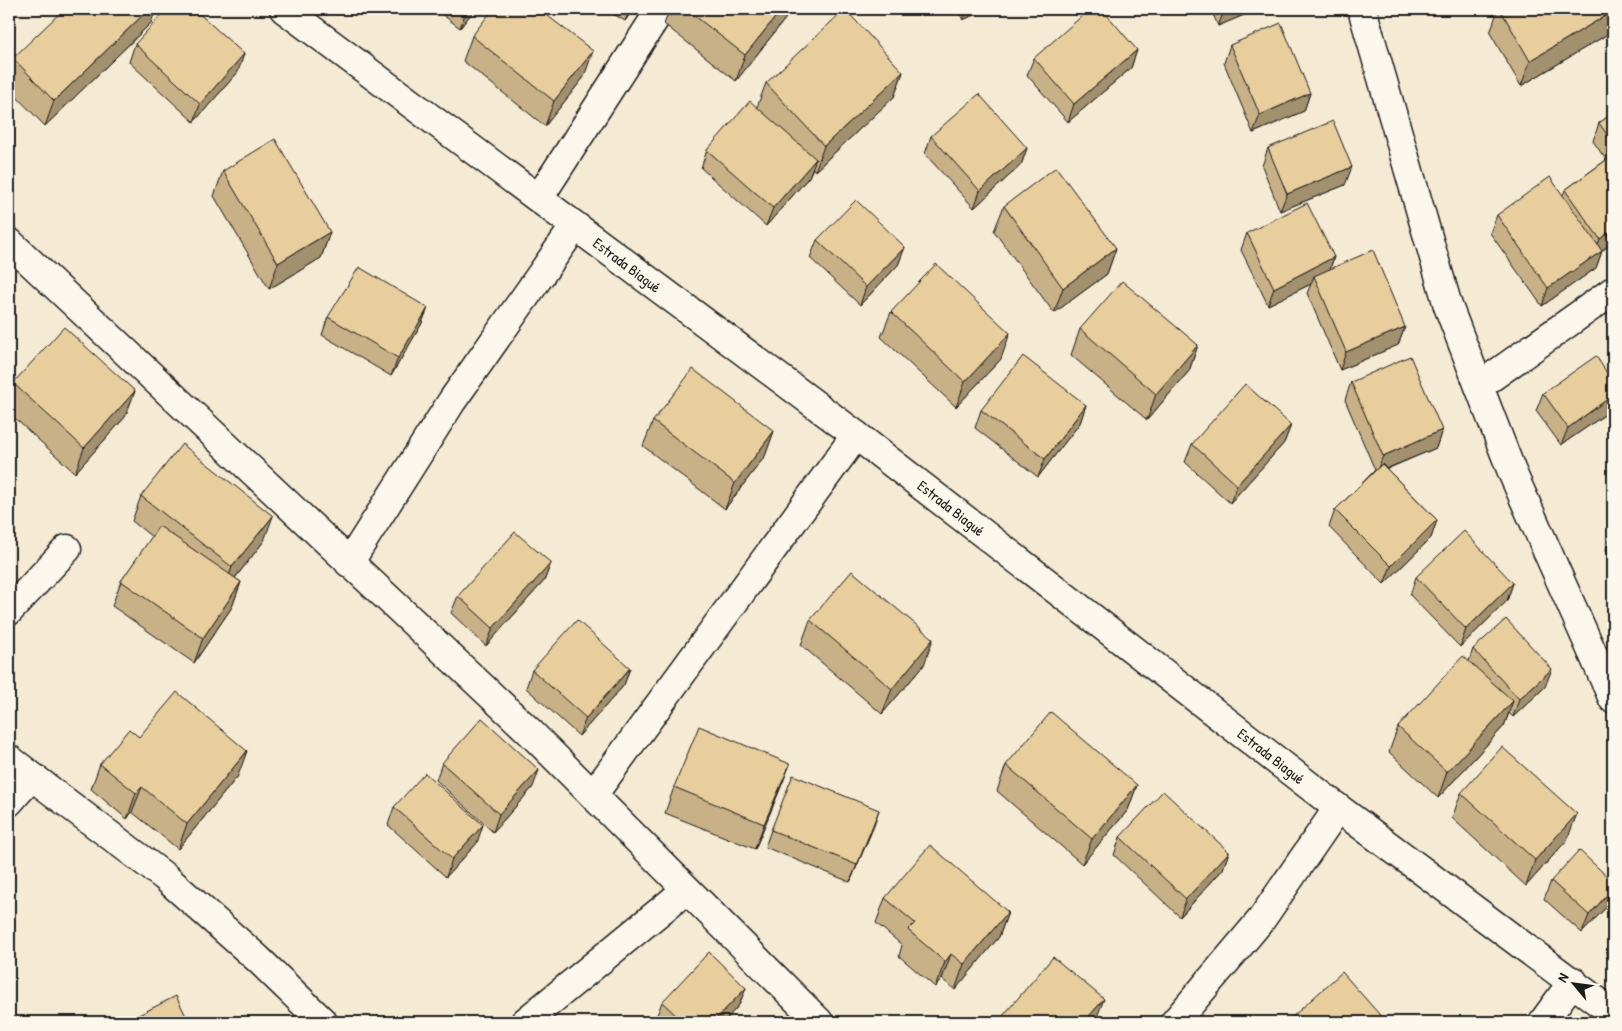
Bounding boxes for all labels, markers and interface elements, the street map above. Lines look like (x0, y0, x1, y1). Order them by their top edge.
street label: Estrada Biagué (589, 233, 665, 297)
street label: Estrada Biagué (913, 475, 989, 541)
street label: Estrada Biagué (1233, 723, 1309, 789)
north arrow (1550, 958, 1600, 1008)
text: N (1552, 969, 1573, 985)

